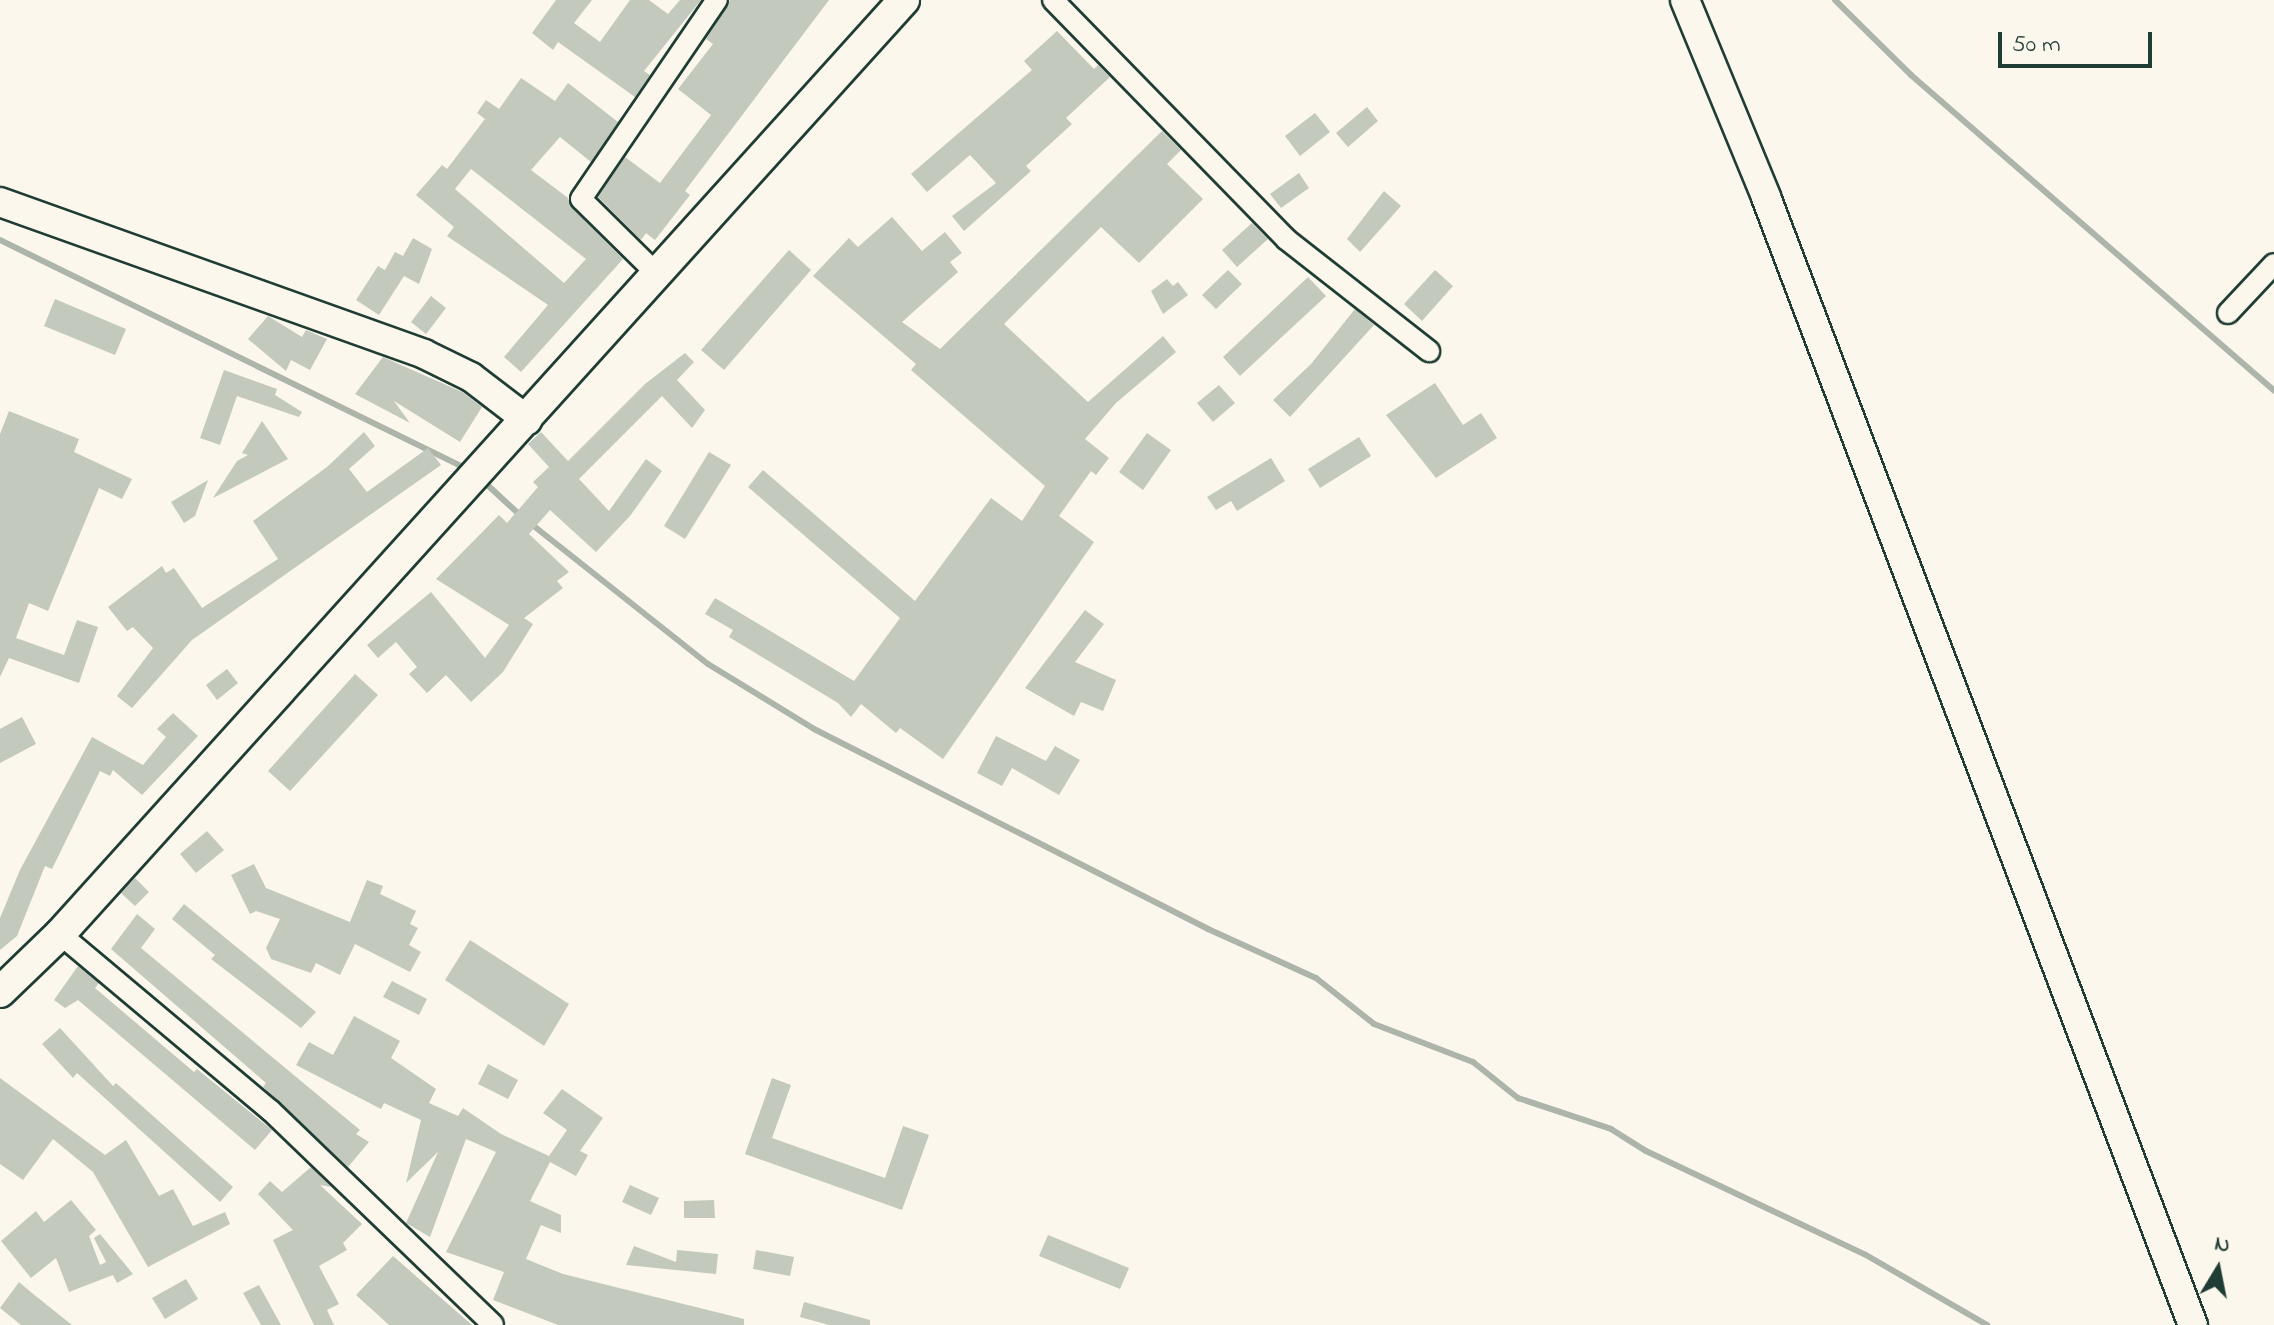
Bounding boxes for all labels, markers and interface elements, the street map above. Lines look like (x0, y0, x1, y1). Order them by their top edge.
scale bar (2002, 16, 2156, 66)
text: 50 m (2012, 28, 2061, 63)
text: N (2212, 1228, 2232, 1262)
north arrow (2178, 1229, 2258, 1309)

